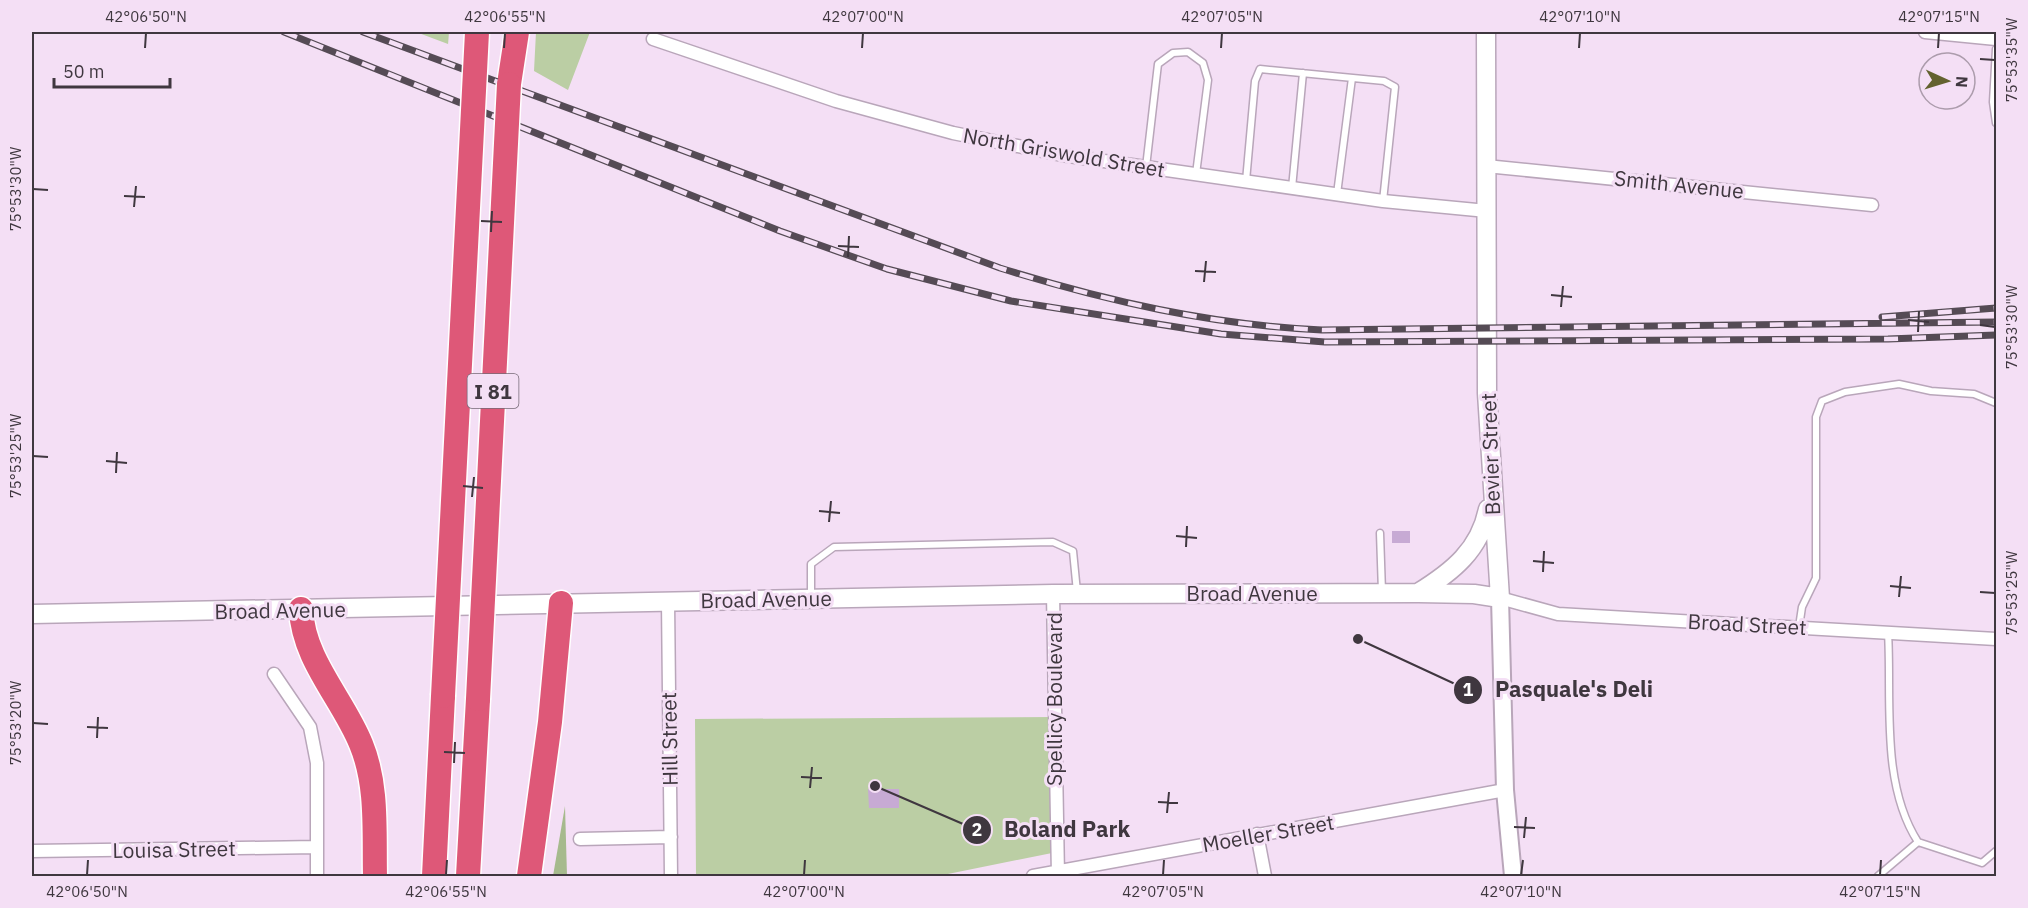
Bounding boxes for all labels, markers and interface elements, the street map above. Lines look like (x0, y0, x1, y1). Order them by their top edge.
text: 42°06'50"N (105, 7, 187, 26)
text: 42°06'55"N (464, 7, 546, 26)
text: 42°07'00"N (822, 7, 904, 26)
text: 42°07'05"N (1181, 7, 1263, 26)
text: 42°07'10"N (1539, 7, 1621, 26)
text: 42°07'15"N (1898, 7, 1980, 26)
text: 75°53'35"W (2002, 17, 2021, 102)
scale bar (54, 51, 170, 89)
north arrow (1917, 51, 1977, 111)
text: 50 m (63, 60, 105, 83)
text: N (1952, 76, 1972, 89)
street label: North Griswold Street (961, 120, 1167, 184)
text: 75°53'30"W (6, 146, 25, 231)
street label: Smith Avenue (1613, 163, 1745, 205)
text: 75°53'30"W (2002, 284, 2021, 369)
road number: I 81 (468, 374, 518, 408)
street label: Bevier Street (1474, 392, 1506, 516)
text: 75°53'25"W (6, 413, 25, 498)
text: 75°53'25"W (2002, 550, 2021, 635)
street label: Broad Avenue (1186, 579, 1318, 607)
street label: Broad Avenue (700, 584, 832, 614)
street label: Broad Avenue (214, 595, 346, 625)
street label: Broad Street (1687, 607, 1807, 641)
street label: Spellicy Boulevard (1040, 612, 1068, 786)
callout: Pasquale's Deli (1453, 670, 1665, 710)
text: Pasquale's Deli (1495, 674, 1653, 703)
text: 1 (1463, 678, 1474, 701)
text: 75°53'20"W (6, 680, 25, 765)
street label: Hill Street (654, 692, 684, 786)
street label: Moeller Street (1200, 808, 1336, 858)
callout: Boland Park (962, 810, 1142, 850)
text: Boland Park (1004, 814, 1130, 843)
text: 2 (972, 818, 982, 841)
street label: Louisa Street (112, 834, 236, 864)
text: 42°06'50"N (46, 882, 128, 901)
text: 42°06'55"N (405, 882, 487, 901)
text: 42°07'00"N (763, 882, 845, 901)
text: 42°07'05"N (1122, 882, 1204, 901)
text: 42°07'10"N (1480, 882, 1562, 901)
text: 42°07'15"N (1839, 882, 1921, 901)

